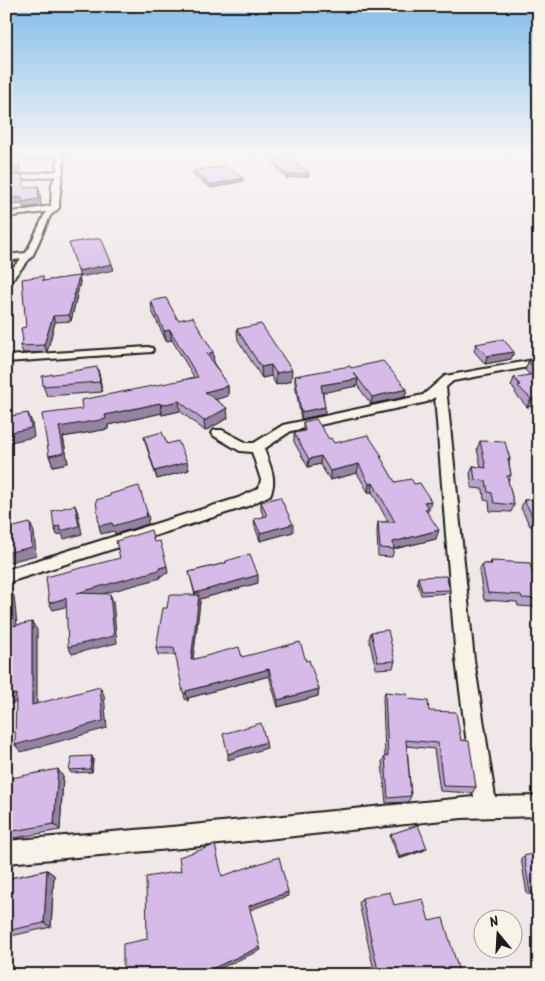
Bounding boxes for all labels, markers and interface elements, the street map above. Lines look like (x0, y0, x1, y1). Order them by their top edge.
north arrow (472, 908, 522, 958)
text: N (487, 911, 502, 934)

